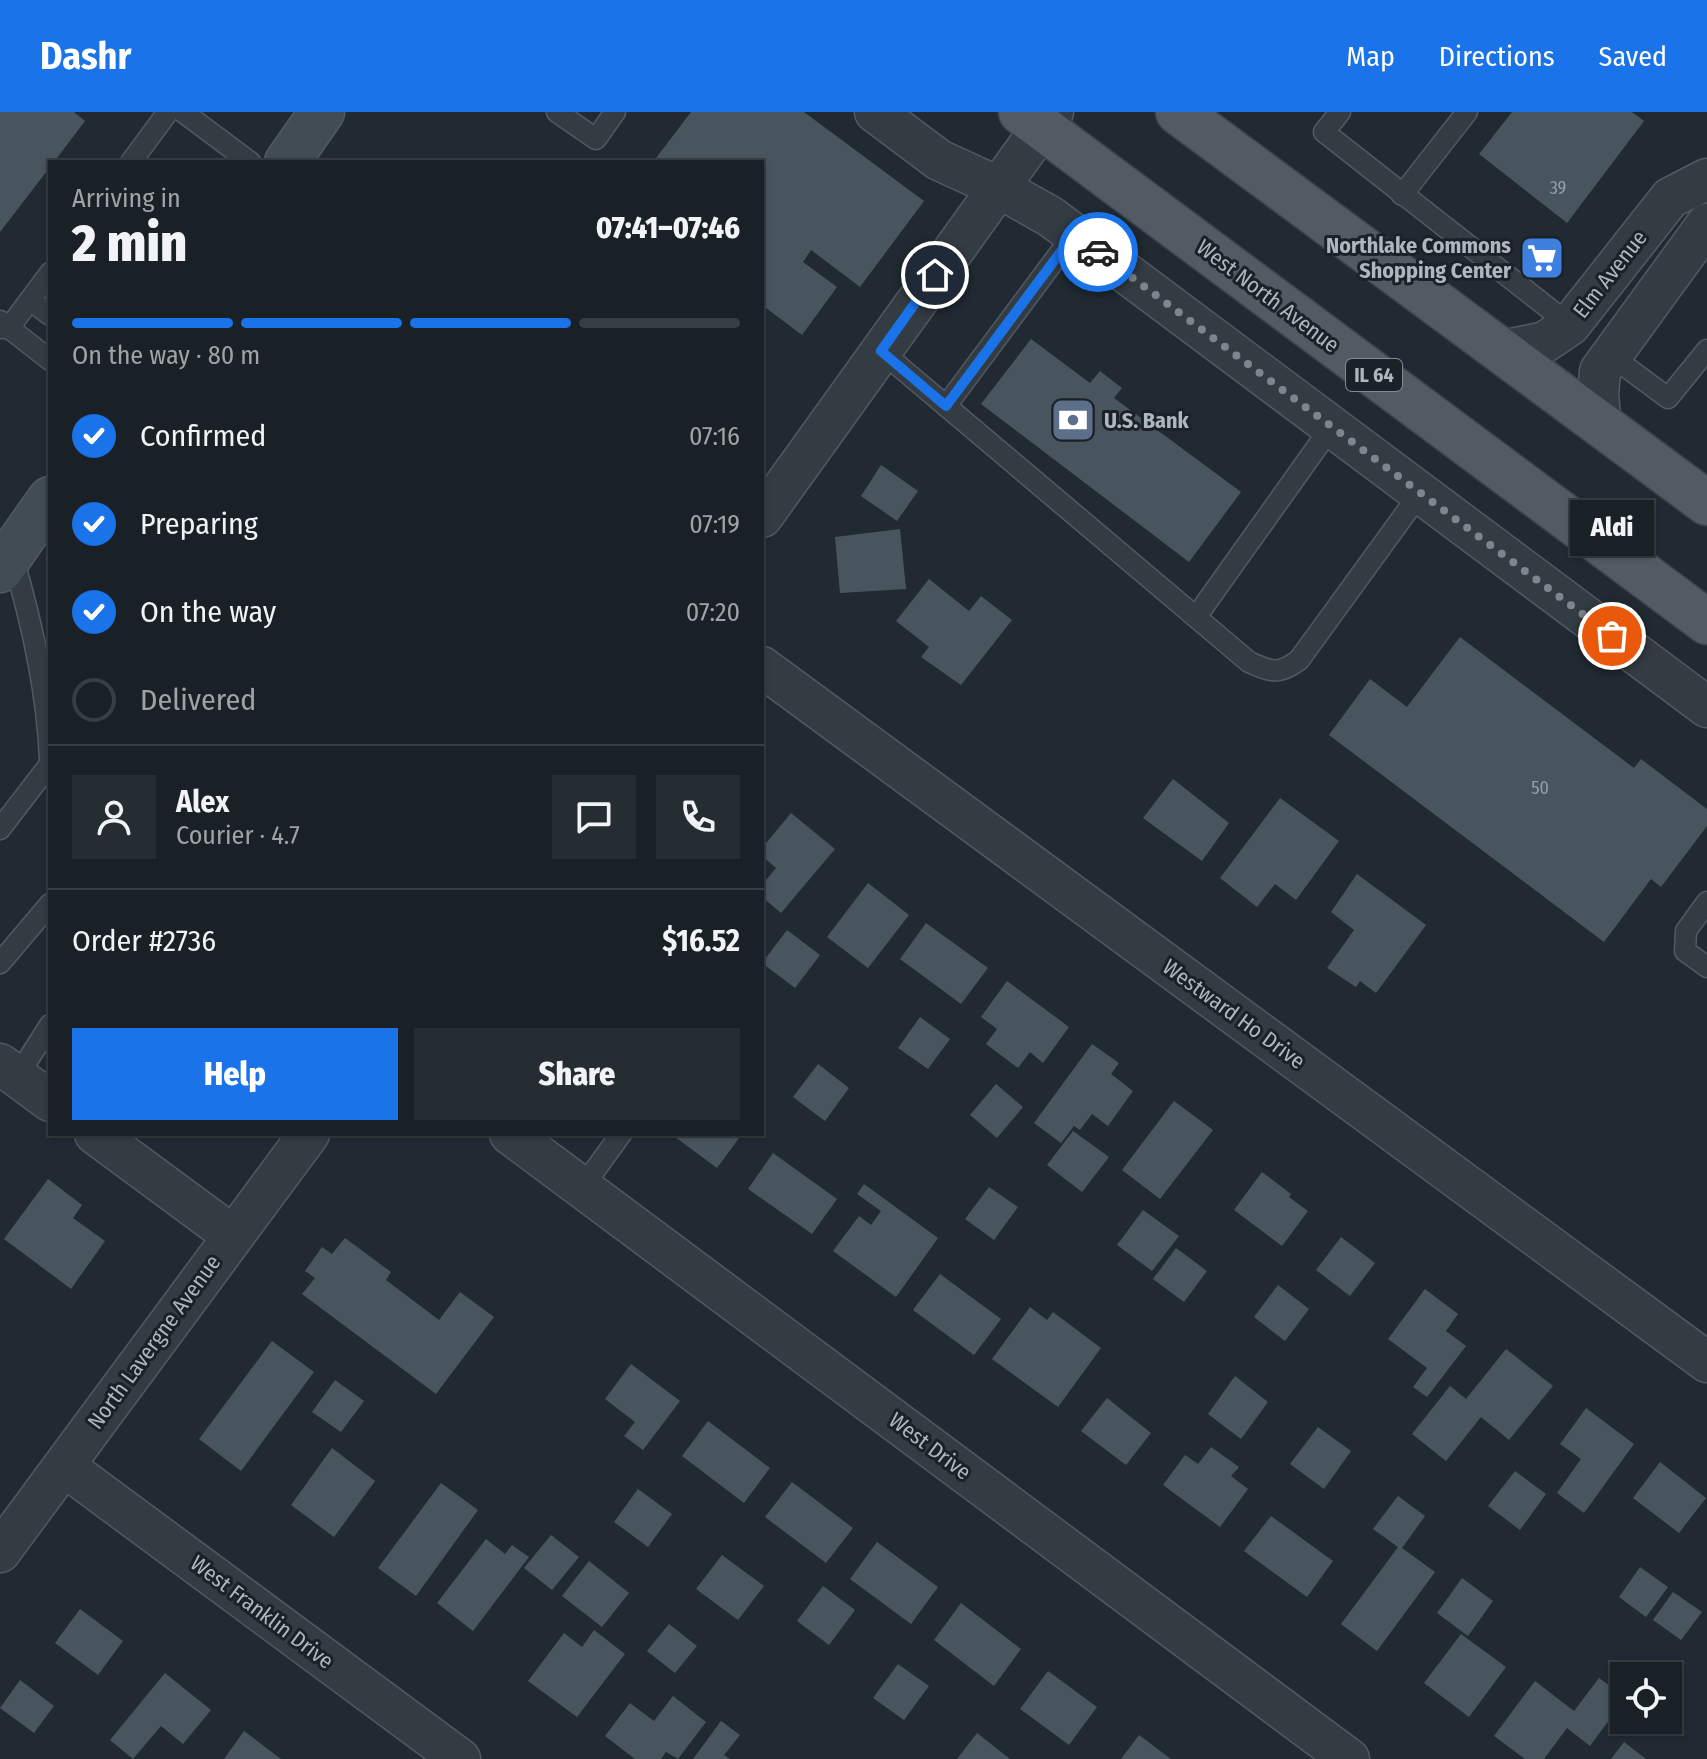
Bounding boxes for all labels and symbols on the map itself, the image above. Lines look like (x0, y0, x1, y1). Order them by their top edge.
house number: 39 (1550, 177, 1566, 199)
courier (1058, 212, 1138, 292)
street label: Elm Avenue (1567, 225, 1653, 323)
place label: Northlake Commons Shopping Center (1326, 232, 1512, 284)
street label: West North Avenue (1191, 234, 1345, 358)
supermarket icon: Northlake Commons Shopping Center (1518, 234, 1566, 282)
pin (901, 241, 969, 309)
road number: IL 64 (1346, 359, 1402, 391)
bank icon: U.S. Bank (1049, 396, 1097, 444)
place label: U.S. Bank (1104, 407, 1190, 434)
callout: Aldi (1570, 500, 1654, 556)
pin (1578, 602, 1646, 670)
house number: 50 (1531, 777, 1549, 799)
street label: Westward Ho Drive (1158, 953, 1310, 1075)
street label: North Lavergne Avenue (82, 1250, 226, 1434)
street label: West Drive (884, 1406, 976, 1486)
street label: West Franklin Drive (185, 1549, 339, 1675)

